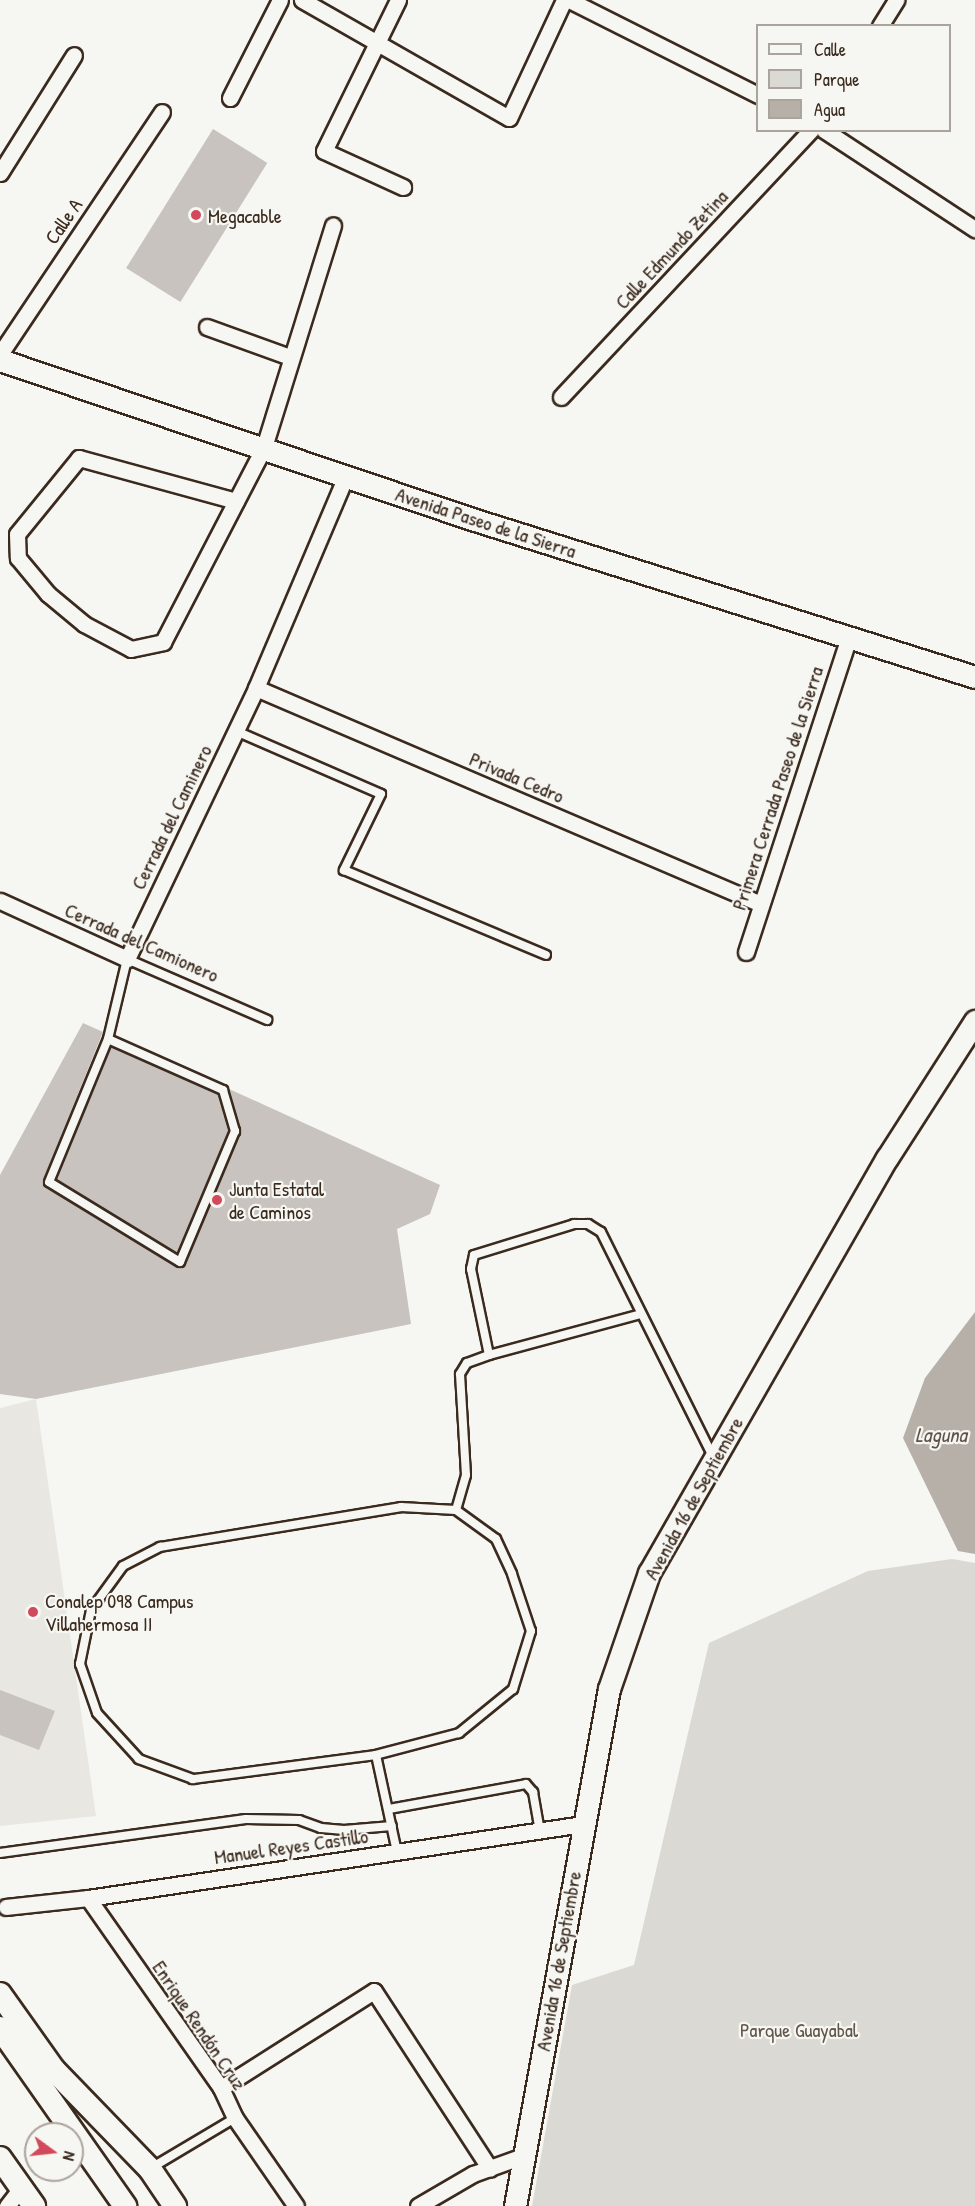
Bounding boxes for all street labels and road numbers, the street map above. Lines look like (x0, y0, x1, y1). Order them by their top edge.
street label: Calle Edmundo Zetina (610, 184, 732, 314)
street label: Calle A (39, 194, 87, 248)
street label: Avenida Paseo de la Sierra (393, 482, 579, 562)
street label: Primera Cerrada Paseo de la Sierra (726, 663, 828, 913)
street label: Cerrada del Caminero (126, 741, 216, 893)
street label: Privada Cedro (466, 746, 568, 808)
street label: Cerrada del Camionero (61, 897, 223, 987)
street label: Avenida 16 de Septiembre (638, 1413, 748, 1583)
street label: Manuel Reyes Castillo (213, 1823, 369, 1869)
street label: Avenida 16 de Septiembre (530, 1869, 586, 2053)
street label: Enrique Rendón Cruz (148, 1956, 252, 2094)

